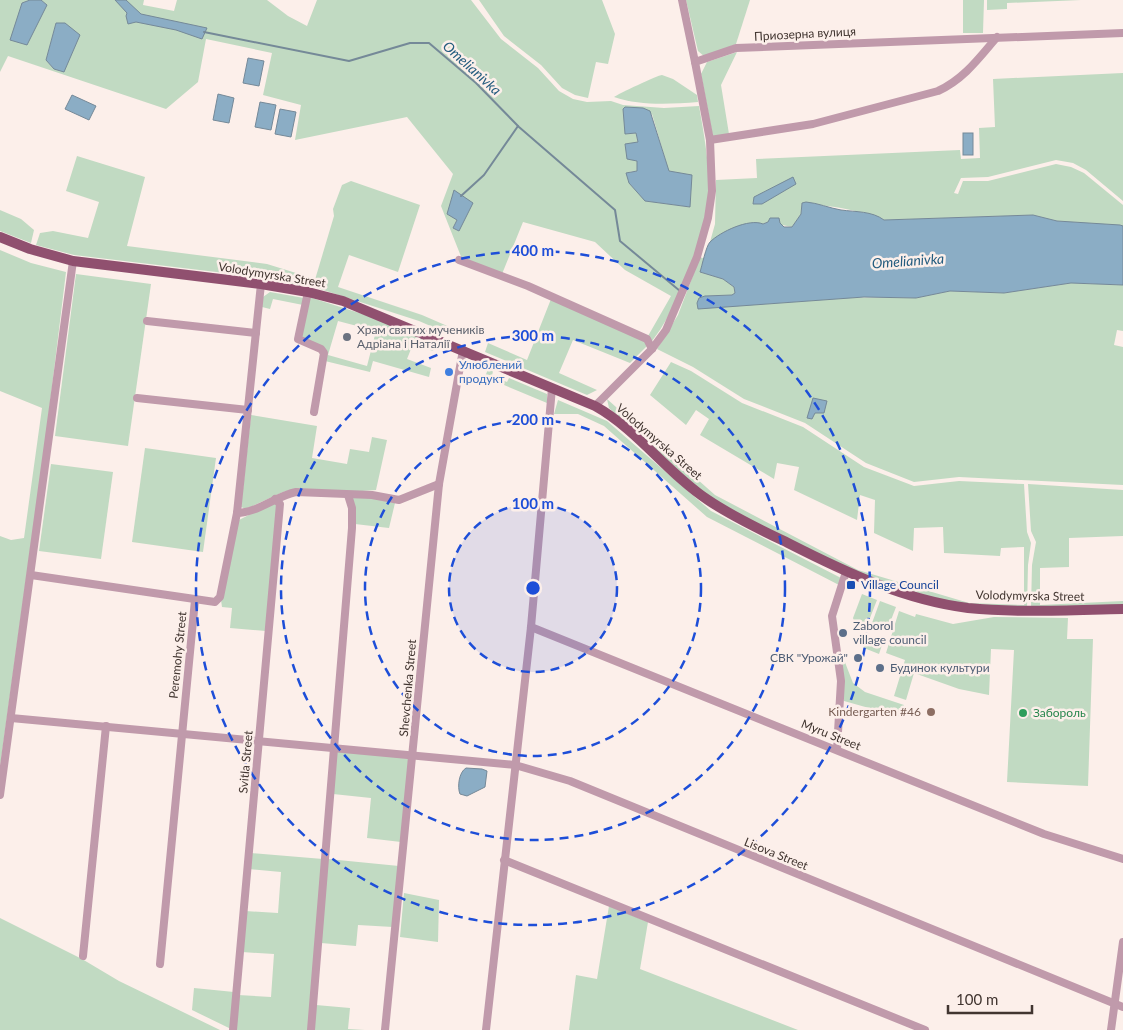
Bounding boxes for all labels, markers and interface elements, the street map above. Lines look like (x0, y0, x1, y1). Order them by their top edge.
street label: Приозерна вулиця (754, 23, 856, 44)
water label: Omelianivka (440, 37, 505, 98)
text: 400 m (512, 241, 554, 259)
water label: Omelianivka (871, 249, 945, 272)
street label: Volodymyrska Street (217, 259, 328, 291)
place label: Храм святих мучеників Адріана і Наталії (357, 322, 484, 351)
text: 300 m (512, 326, 554, 344)
marker: Храм святих мучеників Адріана і Наталії (341, 331, 353, 343)
place label: Улюблений продукт (459, 357, 522, 386)
marker: Улюблений продукт (443, 366, 455, 378)
street label: Volodymyrska Street (613, 400, 706, 483)
text: 200 m (512, 410, 554, 428)
text: 100 m (512, 494, 554, 512)
place label: Village Council (861, 577, 939, 592)
centre of rings (524, 579, 542, 597)
marker: Village Council (845, 579, 857, 591)
street label: Volodymyrska Street (976, 587, 1085, 604)
street label: Peremohy Street (165, 610, 190, 699)
place label: Zaborol village council (853, 618, 927, 647)
marker: Zaborol village council (837, 627, 849, 639)
street label: Shevchenka Street (396, 638, 419, 737)
place label: СВК "Урожай" (770, 650, 848, 665)
marker: СВК "Урожай" (852, 652, 864, 664)
place label: Будинок культури (890, 660, 990, 675)
marker: Будинок культури (874, 662, 886, 674)
place label: Kindergarten #46 (828, 704, 921, 719)
place label: Забороль (1033, 705, 1086, 720)
marker: Kindergarten #46 (925, 706, 937, 718)
marker: Забороль (1017, 707, 1029, 719)
street label: Myru Street (799, 716, 864, 754)
street label: Svitla Street (235, 729, 256, 794)
street label: Lisova Street (742, 834, 811, 873)
scale bar (948, 982, 1032, 1014)
text: 100 m (956, 990, 998, 1008)

